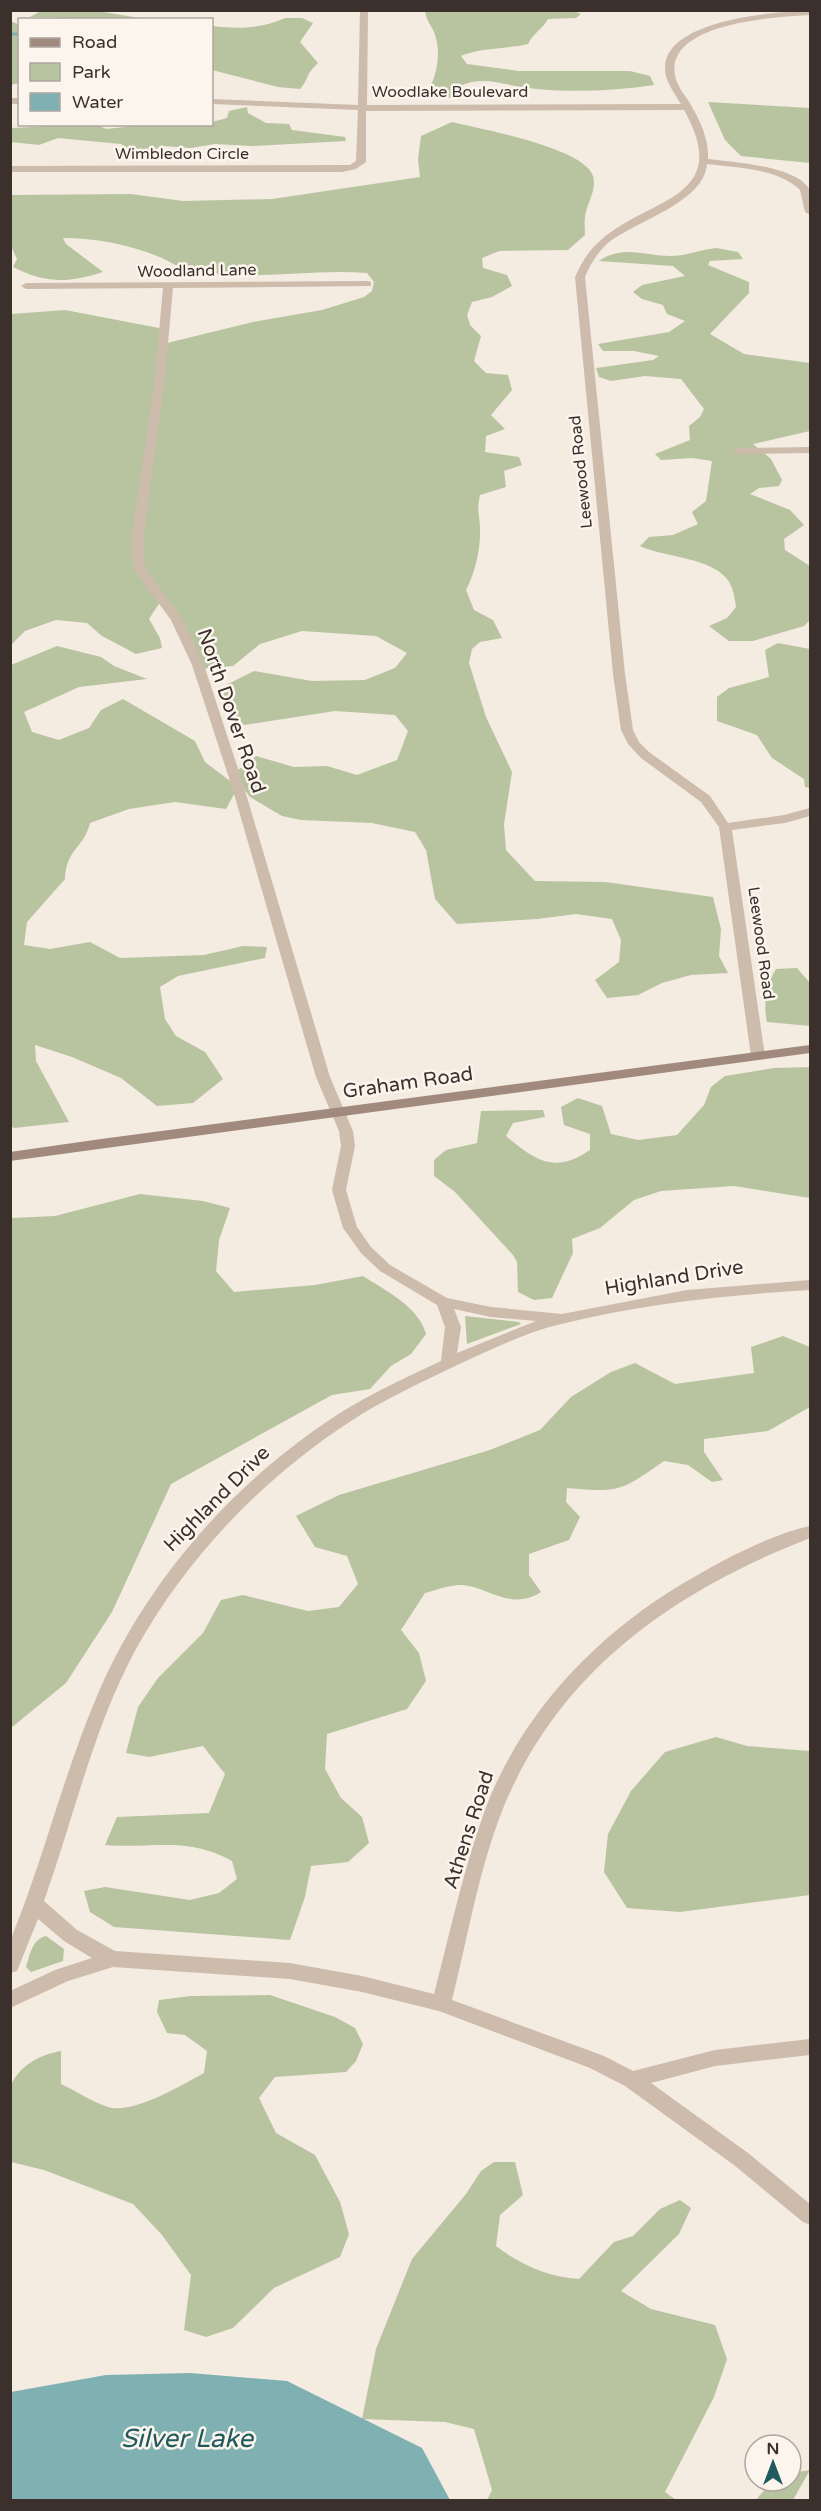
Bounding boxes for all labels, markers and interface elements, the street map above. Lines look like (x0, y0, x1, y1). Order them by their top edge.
legend (18, 18, 213, 126)
text: Road (72, 31, 117, 53)
text: Park (72, 61, 111, 83)
street label: Woodlake Boulevard (372, 82, 528, 102)
text: Water (72, 91, 123, 113)
street label: Wimbledon Circle (115, 144, 249, 164)
street label: Woodland Lane (137, 260, 257, 282)
street label: Leewood Road (565, 414, 597, 530)
street label: North Dover Road (192, 626, 270, 796)
street label: Leewood Road (743, 885, 779, 1001)
street label: Graham Road (341, 1062, 475, 1104)
street label: Highland Drive (603, 1255, 745, 1301)
street label: Highland Drive (159, 1441, 275, 1557)
street label: Athens Road (439, 1768, 499, 1892)
water label: Silver Lake (121, 2423, 254, 2454)
north arrow (743, 2433, 803, 2493)
text: N (767, 2439, 779, 2459)

